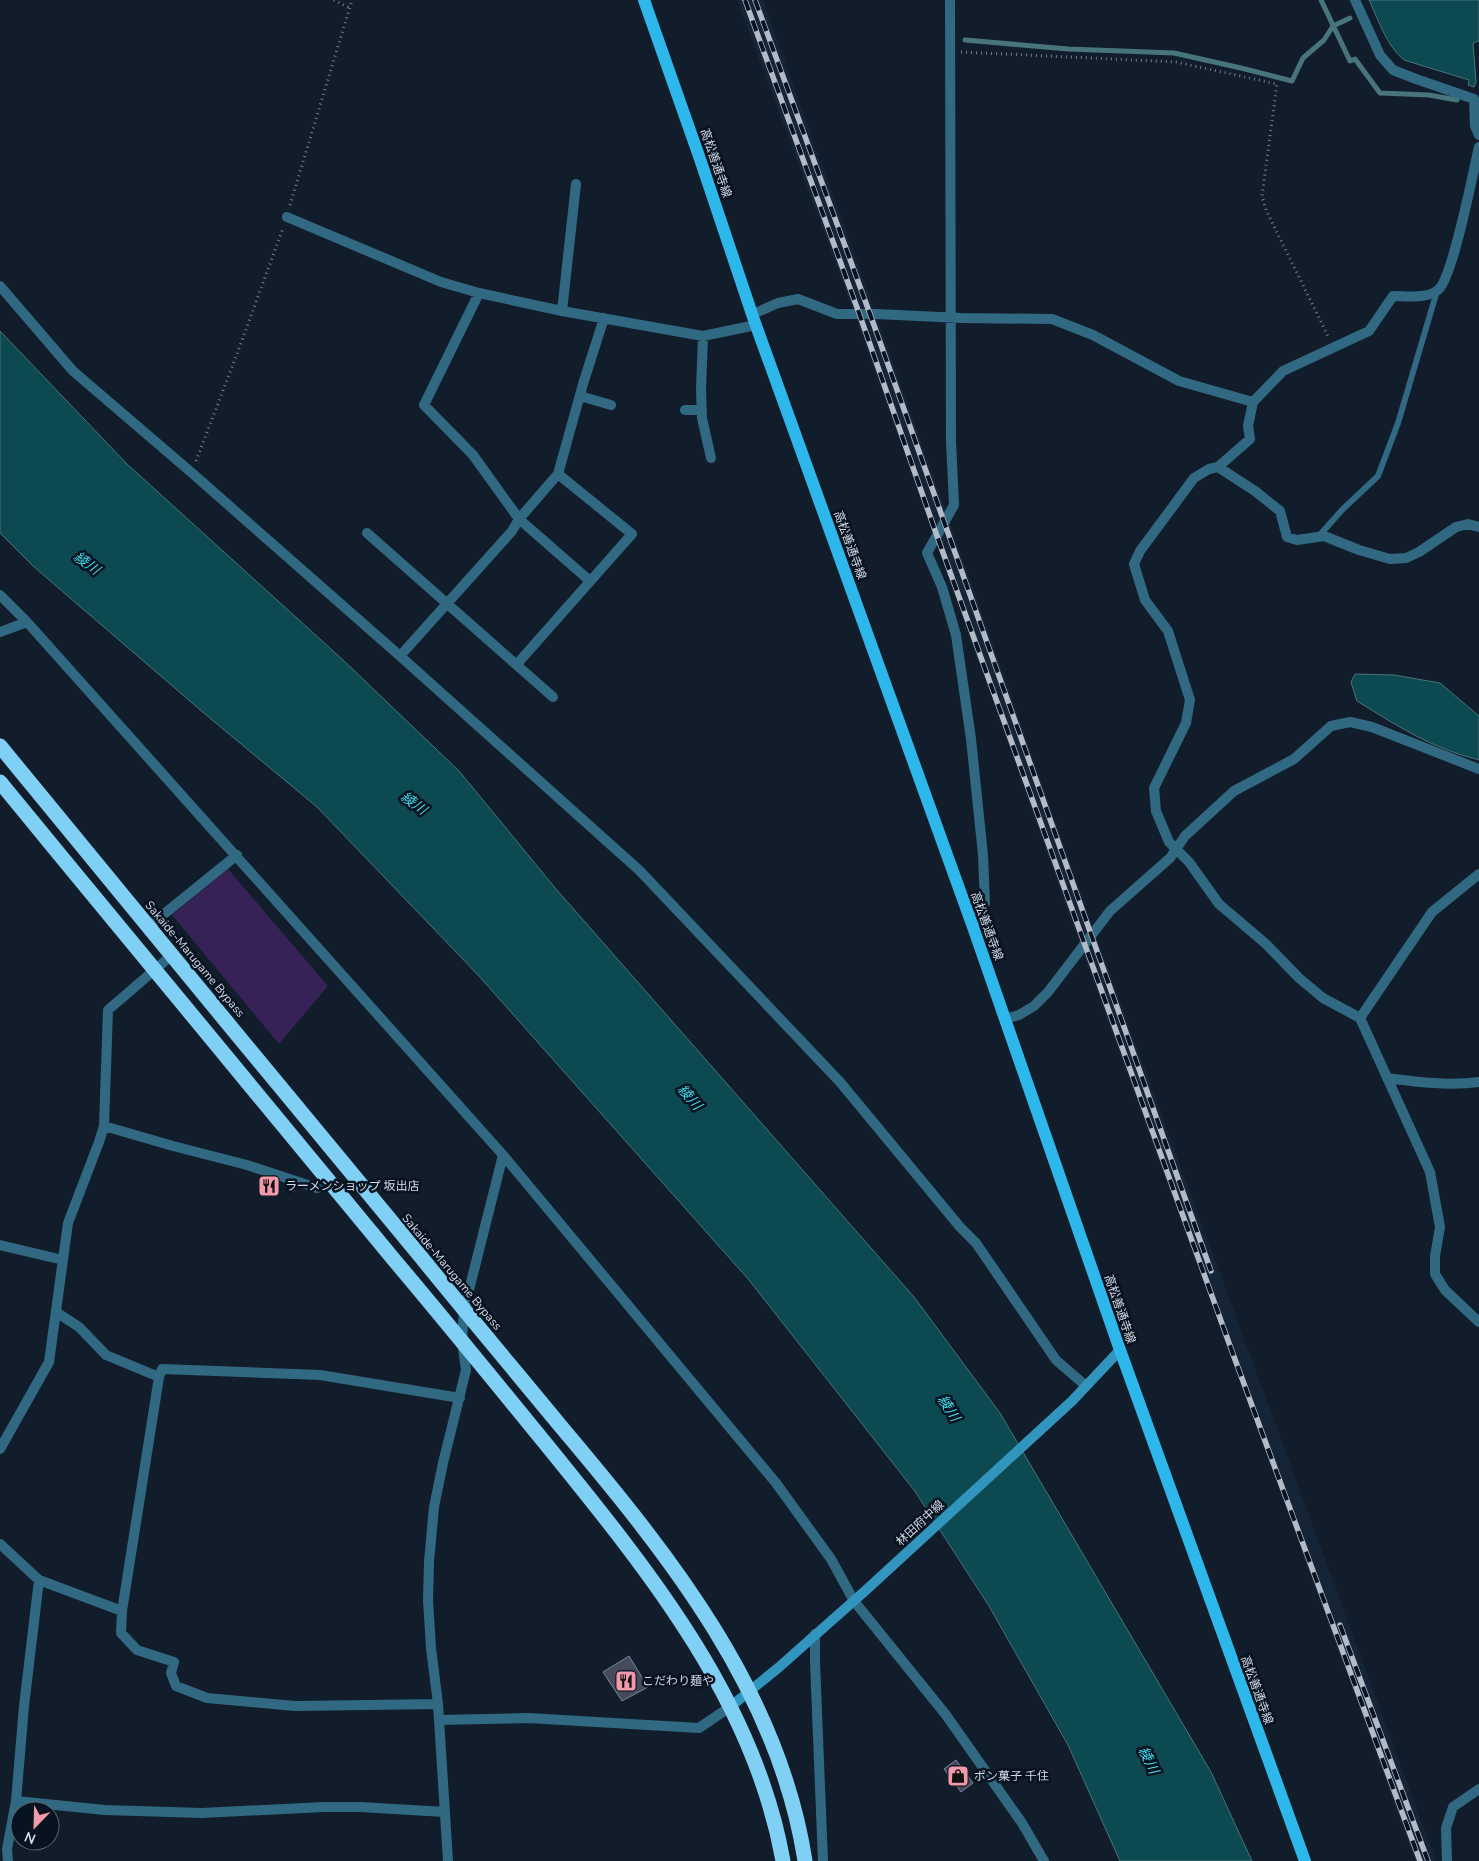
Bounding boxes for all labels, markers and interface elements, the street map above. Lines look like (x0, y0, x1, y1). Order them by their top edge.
street label: 高松善通寺線 (697, 126, 735, 200)
street label: 高松善通寺線 (830, 508, 870, 582)
water label: 綾川 (70, 547, 105, 580)
water label: 綾川 (397, 787, 432, 820)
street label: 高松善通寺線 (967, 889, 1007, 963)
street label: Sakaide-Marugame Bypass (142, 897, 249, 1021)
water label: 綾川 (673, 1081, 707, 1116)
restaurant icon: ラーメンショップ 坂出店 (257, 1174, 281, 1198)
place label: ラーメンショップ 坂出店 (285, 1178, 420, 1194)
street label: Sakaide-Marugame Bypass (399, 1210, 506, 1334)
street label: 高松善通寺線 (1101, 1272, 1139, 1346)
water label: 綾川 (933, 1391, 965, 1427)
street label: 林田府中線 (893, 1497, 947, 1549)
street label: 高松善通寺線 (1237, 1653, 1277, 1727)
restaurant icon: こだわり麺や (614, 1669, 638, 1693)
place label: こだわり麺や (642, 1673, 714, 1689)
water label: 綾川 (1134, 1743, 1164, 1779)
shop icon: ポン菓子 千住 (946, 1764, 970, 1788)
place label: ポン菓子 千住 (974, 1768, 1049, 1784)
north arrow (10, 1801, 60, 1851)
text: N (22, 1827, 39, 1848)

